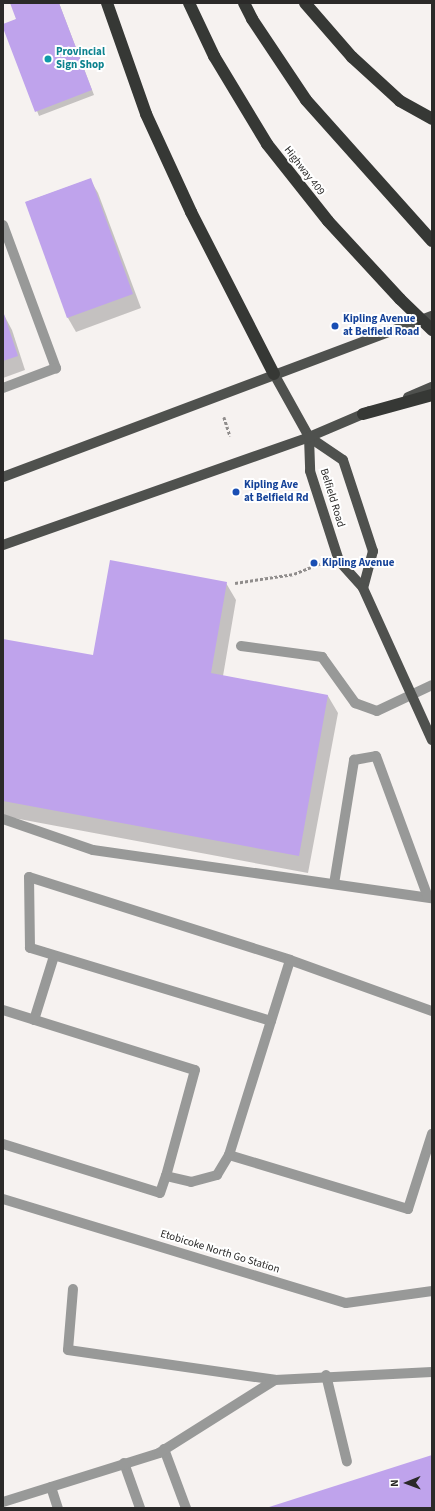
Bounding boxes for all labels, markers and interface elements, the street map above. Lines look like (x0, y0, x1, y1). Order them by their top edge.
place label: Provincial Sign Shop (56, 46, 105, 72)
marker: Provincial Sign Shop (43, 54, 53, 64)
street label: Highway 409 (281, 144, 327, 198)
place label: Kipling Avenue at Belfield Road (343, 313, 419, 339)
marker: Kipling Avenue at Belfield Road (330, 321, 340, 331)
street label: Belfield Road (317, 467, 347, 529)
place label: Kipling Ave at Belfield Rd (244, 479, 309, 505)
marker: Kipling Ave at Belfield Rd (231, 487, 241, 497)
place label: Kipling Avenue (322, 556, 394, 570)
marker: Kipling Avenue (309, 558, 319, 568)
street label: Etobicoke North Go Station (159, 1228, 281, 1276)
north arrow (387, 1463, 427, 1503)
text: N (387, 1479, 402, 1487)

